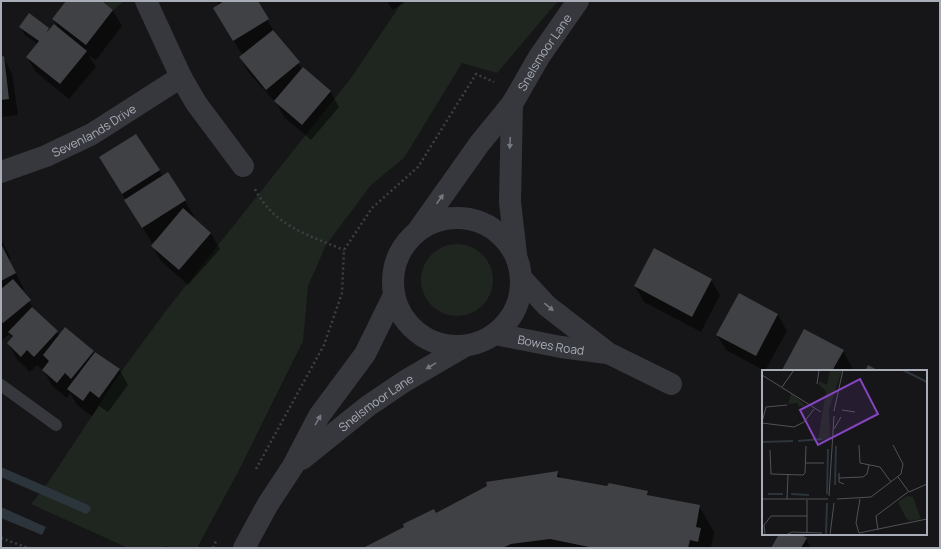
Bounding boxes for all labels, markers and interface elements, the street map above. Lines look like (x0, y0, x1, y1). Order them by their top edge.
street label: Snelsmoor Lane (513, 10, 575, 94)
street label: Sevenlands Drive (49, 100, 139, 161)
one-way arrow (507, 137, 514, 149)
one-way arrow (436, 193, 444, 204)
one-way arrow (544, 302, 554, 311)
street label: Bowes Road (516, 330, 585, 358)
one-way arrow (425, 362, 437, 369)
street label: Snelsmoor Lane (335, 370, 416, 435)
inset map (762, 370, 927, 535)
one-way arrow (314, 414, 321, 425)

